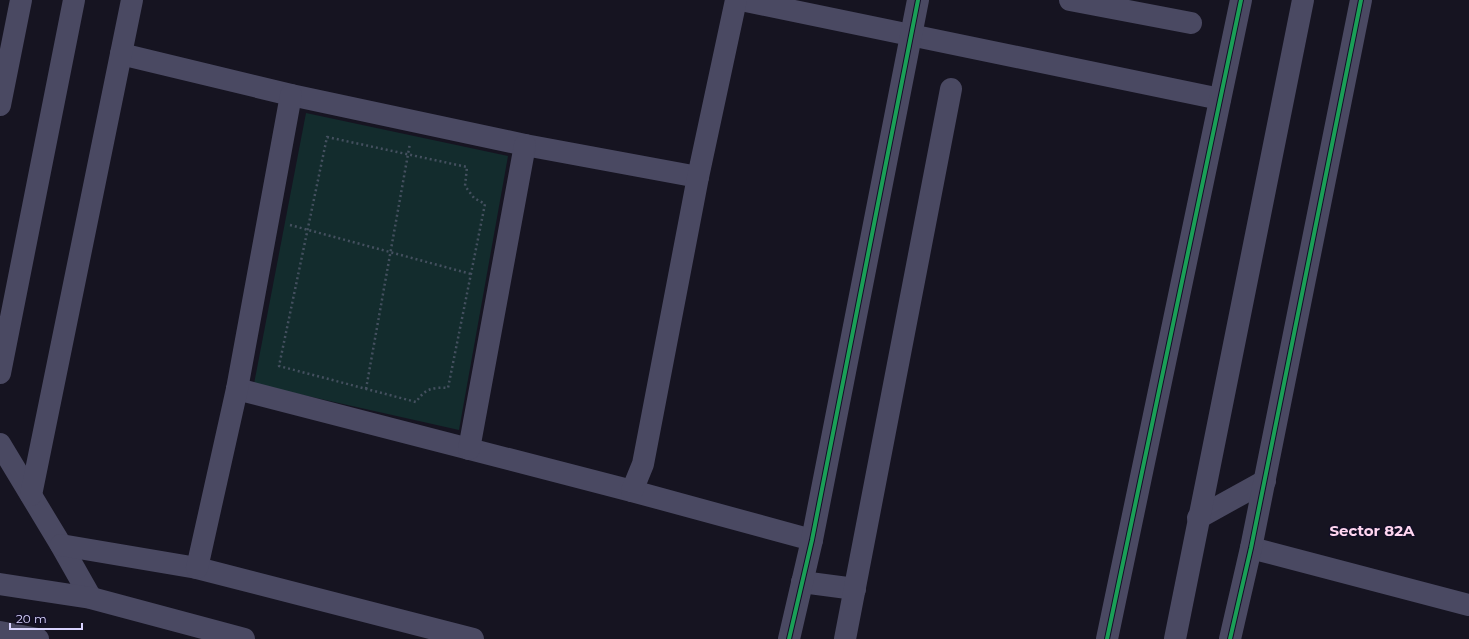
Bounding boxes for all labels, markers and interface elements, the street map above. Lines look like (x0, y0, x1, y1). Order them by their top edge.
district label: Sector 82A (1329, 521, 1415, 540)
scale bar (10, 605, 82, 631)
text: 20 m (16, 611, 47, 626)

